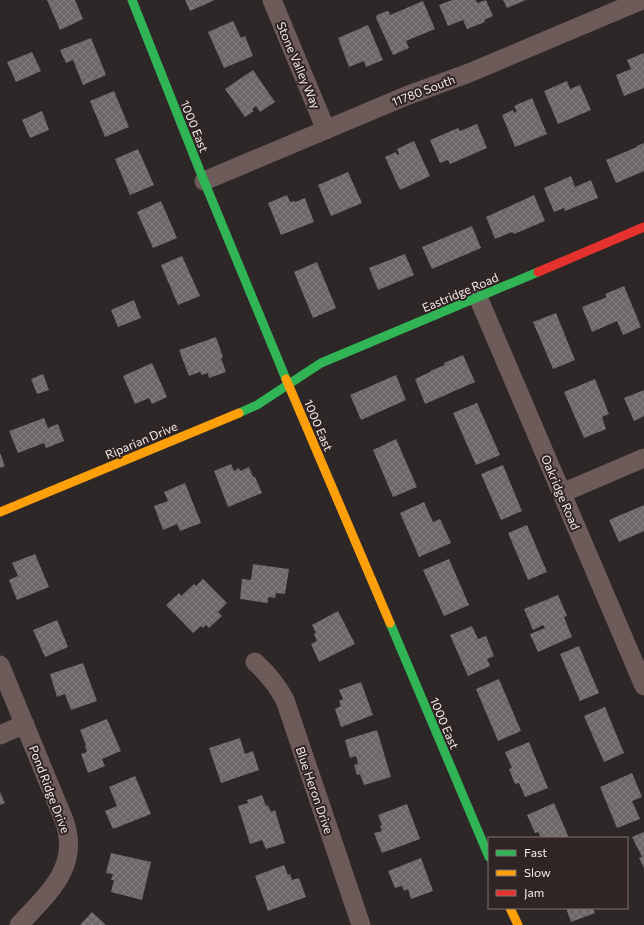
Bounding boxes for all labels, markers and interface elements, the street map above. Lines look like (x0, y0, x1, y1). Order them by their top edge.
street label: Stone Valley Way (274, 19, 324, 111)
street label: 11780 South (389, 72, 457, 108)
street label: 1000 East (178, 98, 212, 154)
street label: Eastridge Road (420, 270, 500, 314)
street label: 1000 East (302, 397, 336, 453)
street label: Riparian Drive (103, 419, 179, 461)
street label: Oakridge Road (539, 452, 583, 532)
street label: 1000 East (428, 695, 462, 751)
street label: Pond Ridge Drive (27, 743, 73, 835)
street label: Blue Heron Drive (294, 745, 336, 835)
legend (488, 837, 628, 909)
text: Fast (524, 845, 547, 859)
text: Slow (524, 865, 551, 879)
text: Jam (524, 885, 544, 900)

